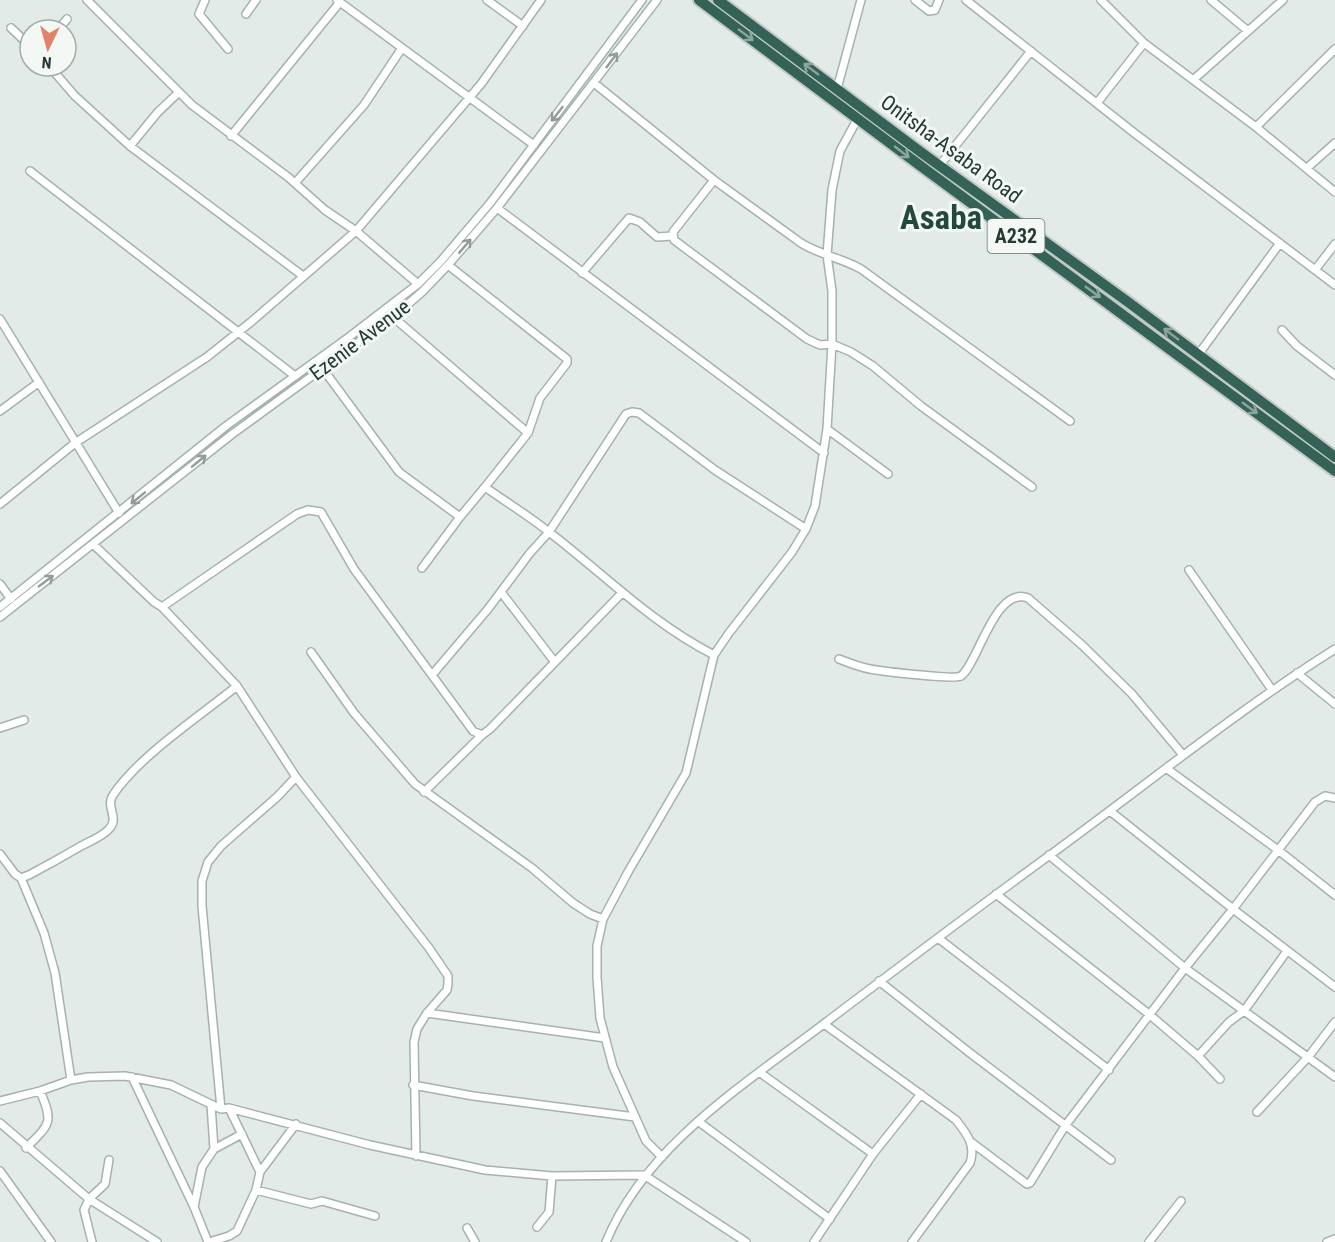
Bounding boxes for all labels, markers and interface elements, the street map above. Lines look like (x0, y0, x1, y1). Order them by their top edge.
north arrow (18, 18, 78, 78)
one-way arrow (738, 28, 754, 41)
text: N (41, 53, 52, 72)
one-way arrow (605, 53, 618, 69)
one-way arrow (803, 63, 819, 75)
street label: Onitsha-Asaba Road (876, 90, 1026, 208)
one-way arrow (551, 106, 564, 122)
one-way arrow (894, 145, 910, 158)
district label: Asaba (900, 198, 982, 237)
road number: A232 (988, 219, 1044, 253)
one-way arrow (458, 238, 471, 254)
one-way arrow (1084, 286, 1100, 299)
street label: Ezenie Avenue (305, 294, 415, 386)
one-way arrow (1163, 328, 1179, 340)
one-way arrow (1241, 402, 1257, 414)
one-way arrow (191, 454, 207, 467)
one-way arrow (130, 492, 146, 505)
one-way arrow (38, 575, 54, 588)

